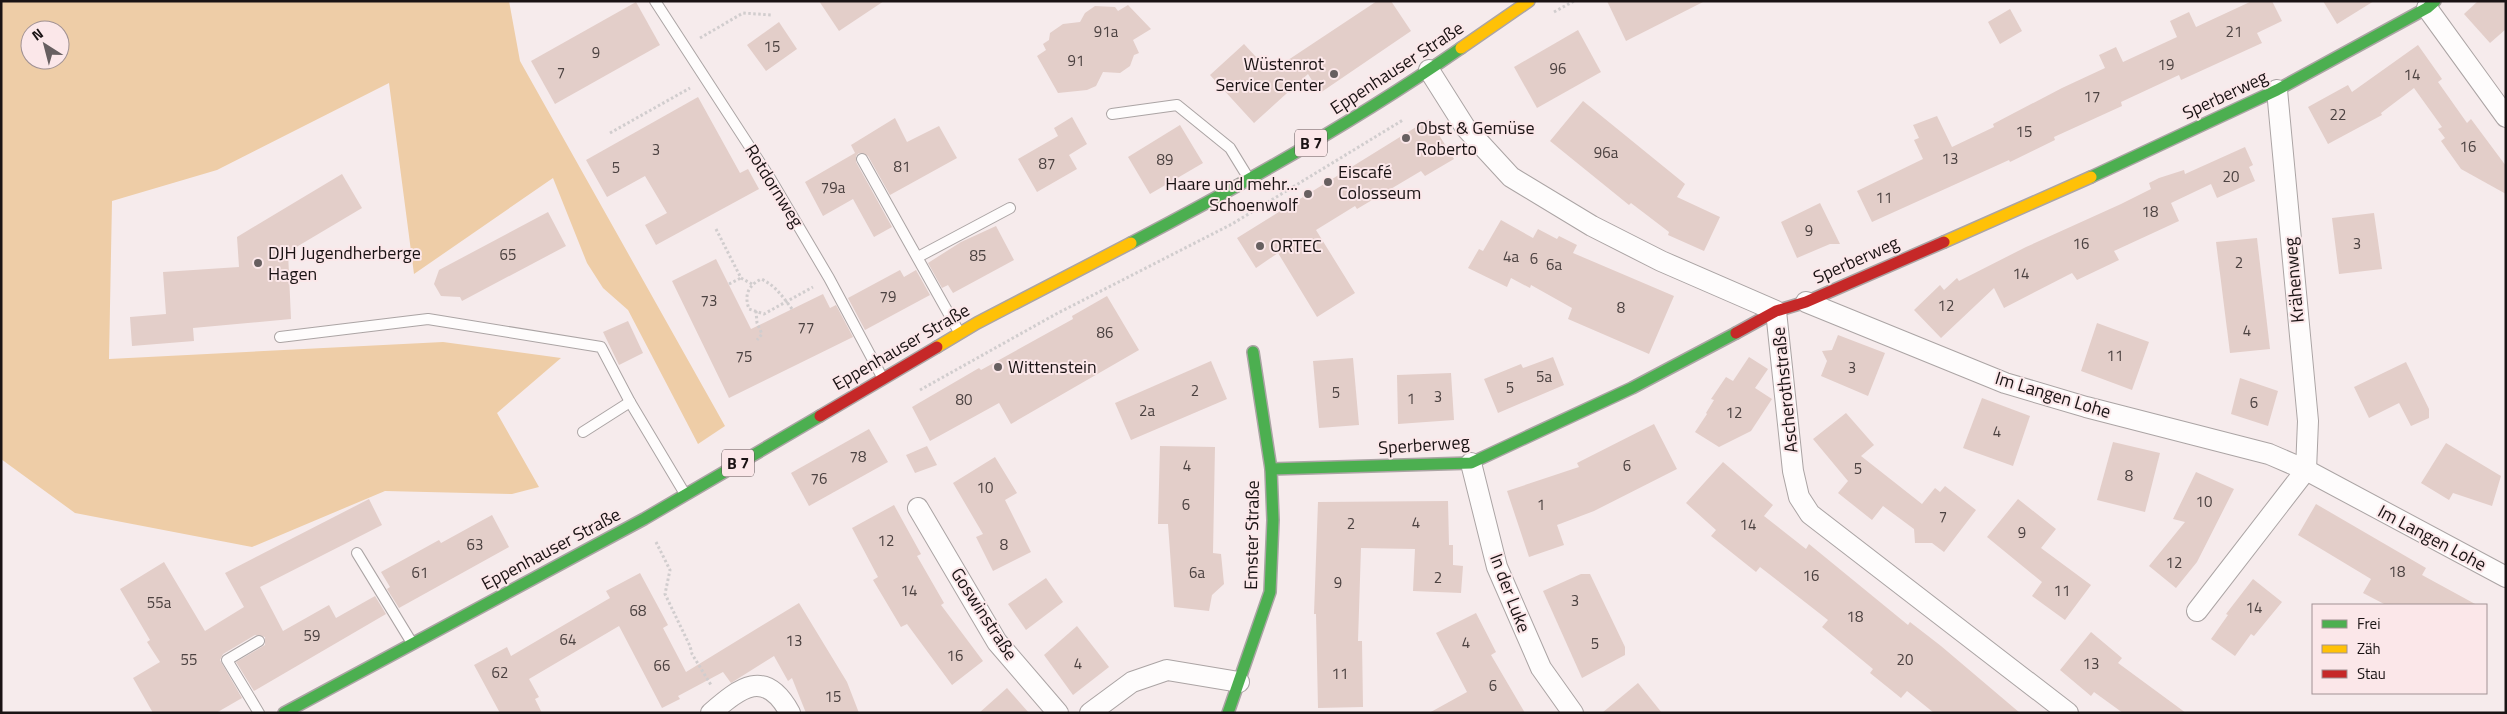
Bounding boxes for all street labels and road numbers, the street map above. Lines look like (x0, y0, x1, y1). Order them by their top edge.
street label: Eppenhauser Straße (1325, 14, 1469, 121)
street label: Sperberweg (2178, 63, 2272, 126)
road number: B 7 (1295, 130, 1327, 156)
street label: Rotdornweg (738, 139, 811, 233)
street label: Sperberweg (1809, 229, 1903, 290)
street label: Krähenweg (2276, 236, 2311, 324)
street label: Eppenhauser Straße (827, 296, 974, 397)
street label: Ascherothstraße (1764, 326, 1805, 454)
street label: Im Langen Lohe (1992, 364, 2114, 425)
street label: Sperberweg (1377, 428, 1470, 461)
road number: B 7 (722, 449, 754, 476)
street label: Emster Straße (1237, 480, 1266, 590)
street label: Im Langen Lohe (2373, 498, 2491, 578)
street label: Eppenhauser Straße (476, 500, 625, 597)
street label: In der Luke (1483, 550, 1538, 636)
street label: Goswinstraße (944, 562, 1024, 665)

